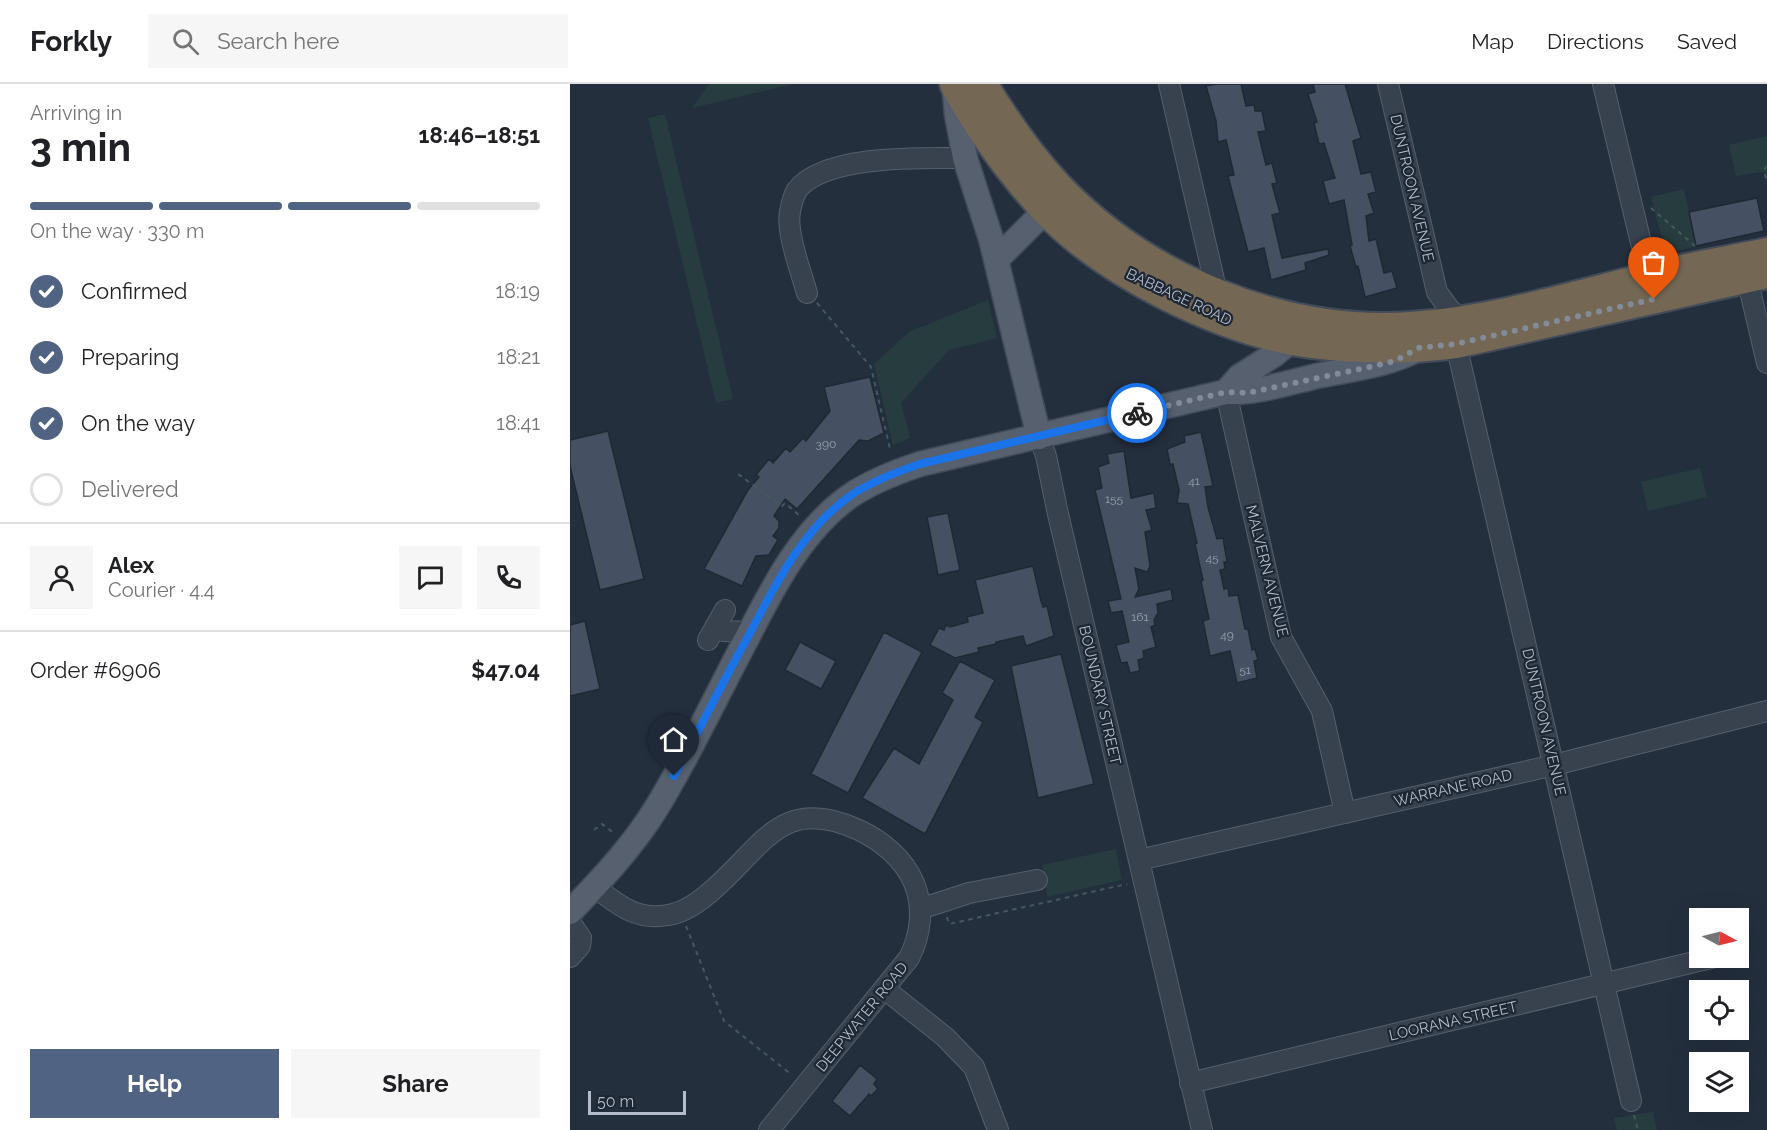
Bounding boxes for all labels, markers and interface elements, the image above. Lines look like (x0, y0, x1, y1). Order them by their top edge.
search box (148, 14, 568, 68)
text: Forkly (30, 25, 112, 58)
icon: search (169, 25, 202, 58)
text: Search here (217, 28, 339, 54)
text: Map (1471, 29, 1514, 54)
text: Directions (1547, 29, 1644, 54)
text: Saved (1677, 29, 1737, 54)
text: Arriving in (30, 101, 122, 125)
street label: DUNTROON AVENUE (1386, 113, 1438, 263)
text: 18:46–18:51 (419, 122, 540, 148)
text: 3 min (30, 124, 131, 170)
text: On the way · 330 m (30, 219, 204, 243)
pin (1628, 237, 1679, 299)
icon: bag (1637, 246, 1670, 279)
street label: BABBAGE ROAD (1123, 265, 1235, 329)
icon: check (30, 275, 63, 308)
text: Confirmed (81, 278, 188, 304)
text: 18:19 (496, 279, 540, 303)
icon: check (30, 341, 63, 374)
text: Preparing (81, 344, 179, 370)
text: 18:21 (497, 345, 540, 369)
courier (1107, 383, 1167, 443)
icon: bike (1121, 397, 1154, 430)
icon: check (30, 407, 63, 440)
text: On the way (81, 410, 195, 436)
text: 18:41 (496, 411, 540, 435)
house number: 390 (816, 437, 836, 451)
house number: 41 (1188, 474, 1200, 488)
text: Delivered (81, 476, 179, 502)
house number: 155 (1105, 492, 1124, 506)
street label: MALVERN AVENUE (1242, 503, 1292, 639)
button: person (30, 546, 93, 609)
button: chat (399, 546, 462, 609)
button: phone (477, 546, 540, 609)
house number: 45 (1205, 551, 1219, 565)
text: Alex (108, 552, 154, 578)
text: Courier · 4.4 (108, 578, 215, 602)
house number: 161 (1131, 610, 1149, 624)
street label: BOUNDARY STREET (1075, 624, 1125, 766)
house number: 49 (1220, 628, 1234, 642)
street label: DUNTROON AVENUE (1518, 647, 1570, 797)
text: Order #6906 (30, 657, 161, 683)
text: $47.04 (471, 657, 540, 683)
house number: 51 (1239, 663, 1251, 677)
pin (648, 714, 699, 776)
icon: home (657, 723, 690, 756)
street label: WARRANE ROAD (1392, 766, 1514, 810)
north arrow (1689, 908, 1749, 968)
map controls (1689, 908, 1749, 1112)
street label: DEEPWATER ROAD (812, 958, 912, 1075)
button: locate (1689, 980, 1749, 1040)
street label: LOORANA STREET (1387, 997, 1519, 1045)
button: Help (30, 1049, 279, 1118)
button: Share (291, 1049, 540, 1118)
button: layers (1689, 1052, 1749, 1112)
scale bar (588, 1088, 686, 1116)
text: 50 m (597, 1092, 634, 1111)

